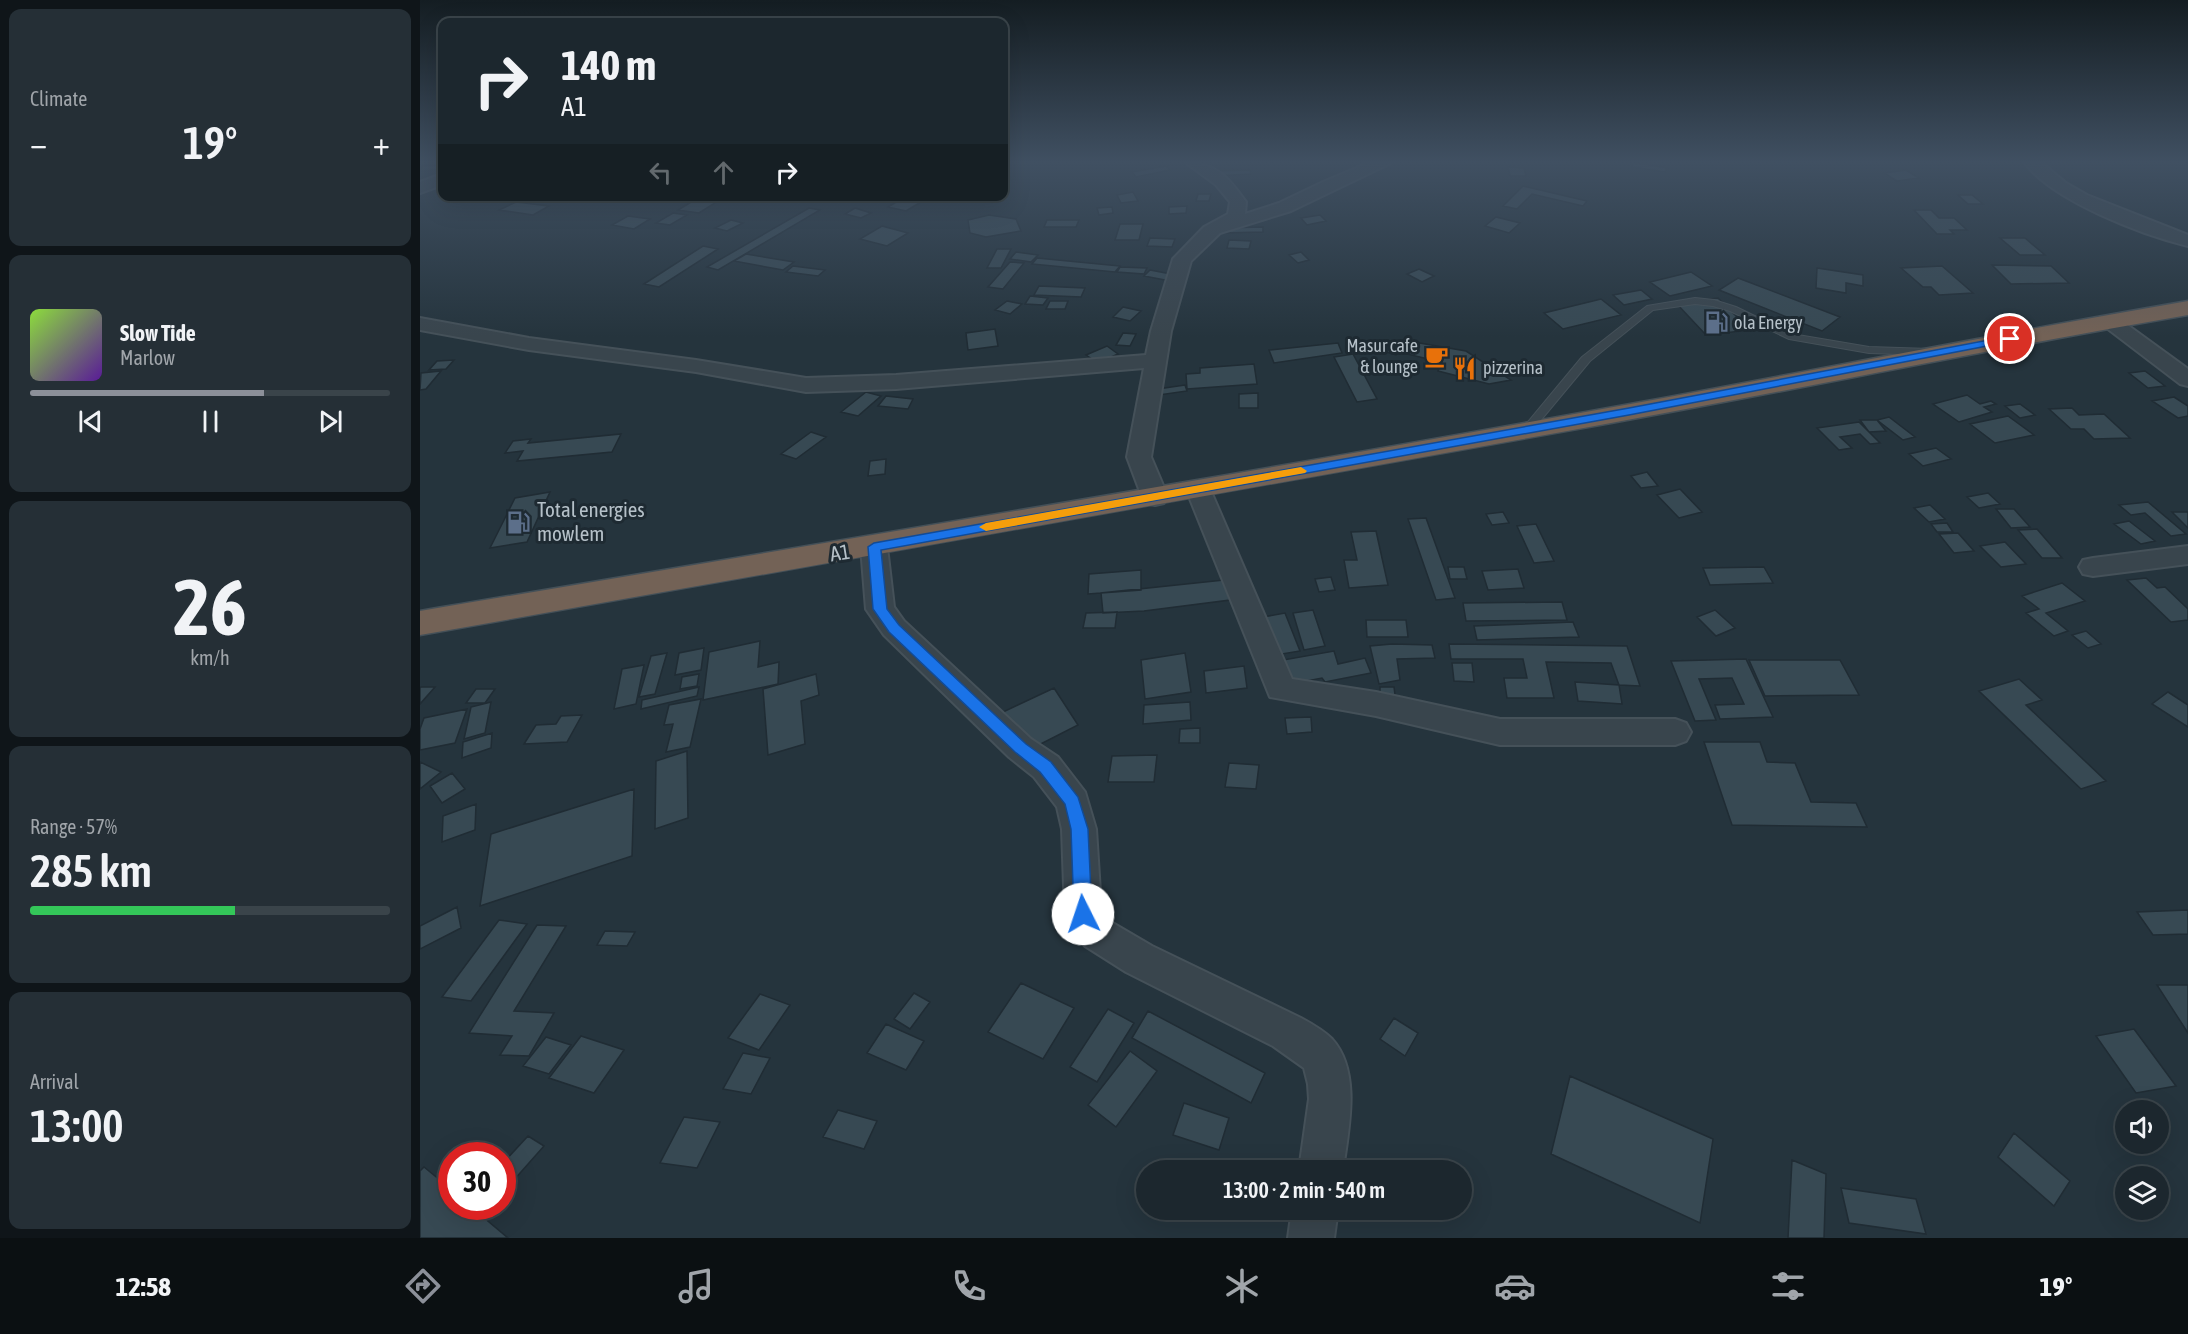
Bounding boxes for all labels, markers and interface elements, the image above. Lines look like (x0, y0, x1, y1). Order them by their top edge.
text: 140 m (561, 41, 656, 89)
icon: right (462, 42, 540, 120)
text: Climate (30, 87, 87, 110)
text: A1 (561, 91, 587, 122)
text: 19° (183, 117, 237, 169)
text: − (30, 124, 47, 162)
text: + (373, 124, 390, 162)
icon: left (644, 156, 677, 189)
icon: ahead (707, 156, 740, 189)
icon: right (770, 156, 803, 189)
fuel station icon: ola Energy (1703, 310, 1729, 336)
place label: ola Energy (1734, 312, 1803, 333)
pin (1984, 313, 2035, 364)
text: Slow Tide (120, 320, 196, 346)
icon: arrive (1993, 322, 2026, 355)
place label: Masur cafe & lounge (1347, 335, 1418, 377)
cafe icon: Masur cafe & lounge (1423, 343, 1449, 369)
text: Marlow (120, 346, 175, 369)
restaurant icon: pizzerina (1452, 355, 1478, 381)
place label: pizzerina (1483, 357, 1543, 378)
icon: previous (74, 405, 107, 438)
icon: pause (194, 405, 227, 438)
icon: next (314, 405, 347, 438)
place label: Total energies mowlem (537, 497, 645, 545)
fuel station icon: Total energies mowlem (506, 509, 532, 535)
street label: A1 (828, 539, 852, 565)
text: 26 (173, 562, 247, 652)
text: km/h (190, 646, 230, 669)
text: Range · 57% (30, 815, 117, 838)
text: 285 km (30, 845, 152, 897)
position arrow (1051, 882, 1115, 946)
text: Arrival (30, 1070, 79, 1093)
text: 13:00 (30, 1100, 124, 1152)
map controls (2115, 1100, 2169, 1220)
button: sound (2115, 1100, 2169, 1154)
speed limit sign: 30 (438, 1142, 516, 1220)
button: layers (2115, 1166, 2169, 1220)
text: 13:00 · 2 min · 540 m (1223, 1177, 1385, 1203)
icon: directions (402, 1265, 444, 1307)
icon: music (675, 1265, 717, 1307)
icon: phone (948, 1265, 990, 1307)
icon: climate (1221, 1265, 1263, 1307)
icon: car (1494, 1265, 1536, 1307)
icon: filters (1767, 1265, 1809, 1307)
text: 12:58 (115, 1271, 171, 1302)
text: 19° (2040, 1271, 2072, 1302)

